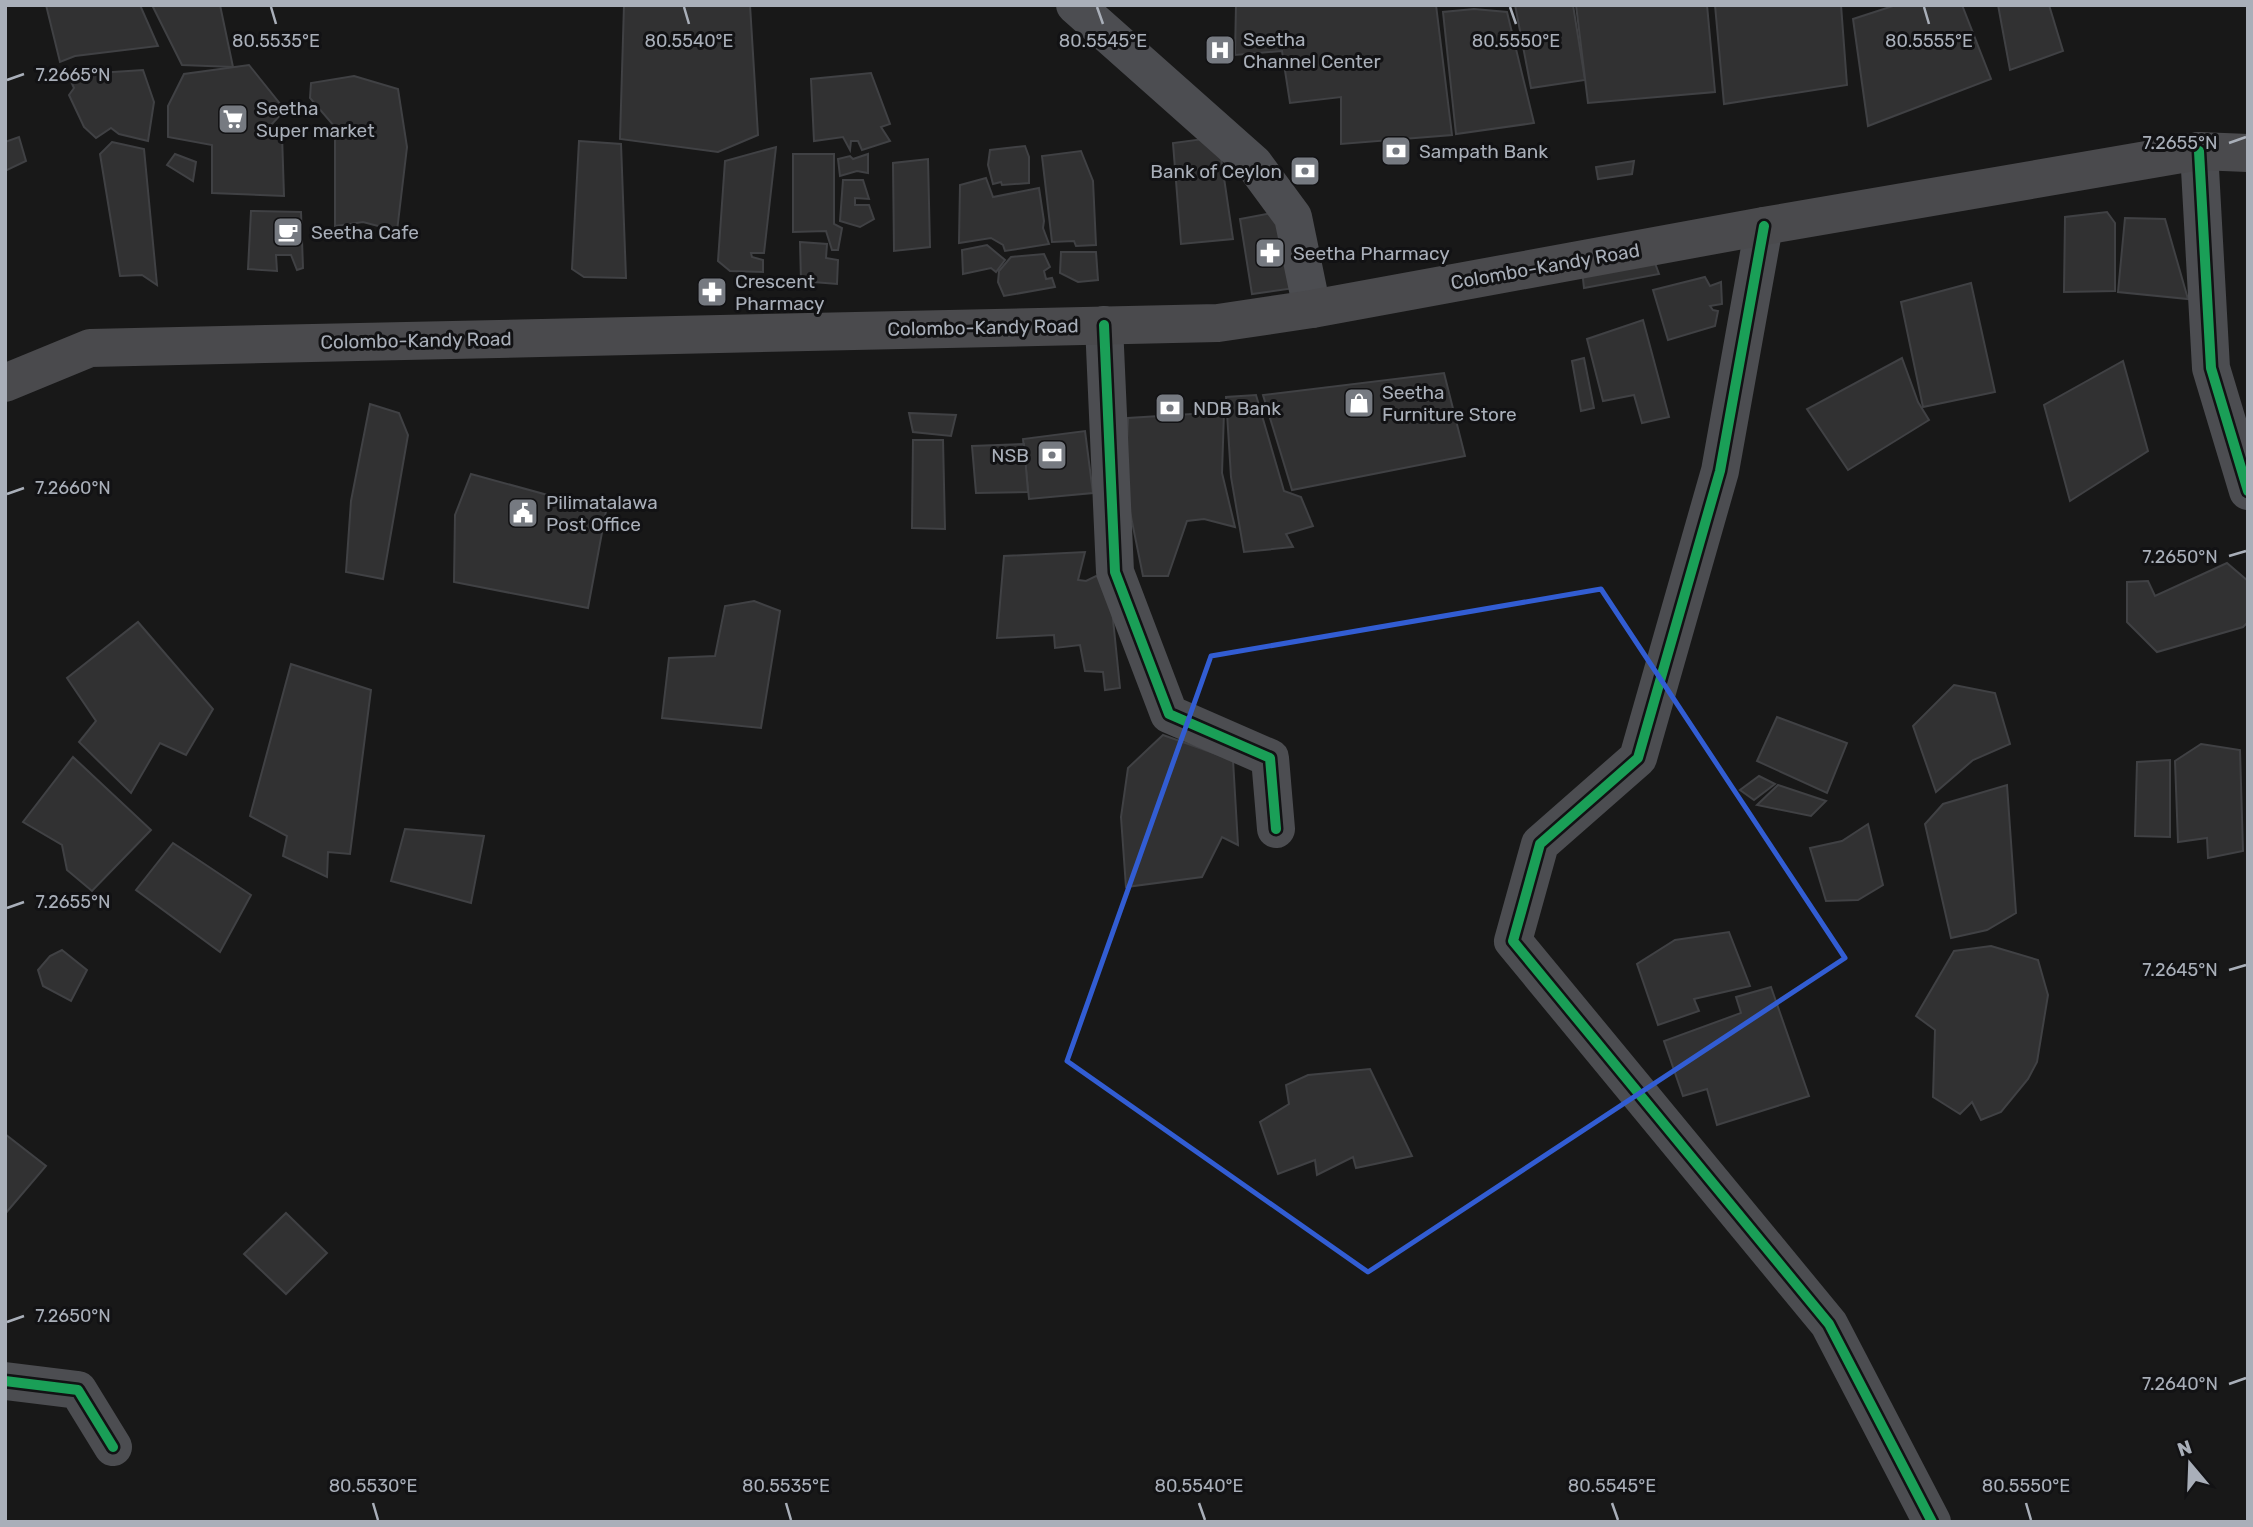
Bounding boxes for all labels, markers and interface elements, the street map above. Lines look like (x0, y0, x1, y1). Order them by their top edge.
place label: Seetha Channel Center (1243, 28, 1381, 73)
text: 80.5535°E (232, 30, 320, 52)
text: 80.5540°E (644, 30, 734, 52)
text: 80.5545°E (1059, 30, 1147, 52)
text: 80.5550°E (1472, 30, 1560, 52)
text: 80.5555°E (1885, 30, 1973, 52)
hospital icon: Seetha Channel Center (1203, 33, 1237, 67)
text: 7.2665°N (35, 64, 111, 86)
place label: Seetha Super market (256, 97, 375, 142)
supermarket icon: Seetha Super market (216, 102, 250, 136)
text: 7.2655°N (2143, 132, 2217, 154)
bank icon: Sampath Bank (1379, 134, 1413, 168)
place label: Sampath Bank (1419, 140, 1548, 163)
bank icon: Bank of Ceylon (1288, 154, 1322, 188)
place label: Bank of Ceylon (1150, 160, 1282, 183)
cafe icon: Seetha Cafe (271, 215, 305, 249)
place label: Seetha Cafe (311, 221, 419, 244)
pharmacy icon: Seetha Pharmacy (1253, 236, 1287, 270)
street label: Colombo-Kandy Road (1449, 239, 1641, 294)
place label: Seetha Pharmacy (1293, 242, 1450, 265)
place label: Crescent Pharmacy (735, 270, 825, 315)
pharmacy icon: Crescent Pharmacy (695, 275, 729, 309)
street label: Colombo-Kandy Road (887, 314, 1079, 341)
street label: Colombo-Kandy Road (320, 327, 512, 354)
place label: Seetha Furniture Store (1382, 381, 1517, 426)
shop icon: Seetha Furniture Store (1342, 386, 1376, 420)
bank icon: NDB Bank (1153, 391, 1187, 425)
place label: NDB Bank (1193, 397, 1281, 420)
bank icon: NSB (1035, 438, 1069, 472)
place label: NSB (991, 444, 1029, 467)
text: 7.2660°N (35, 477, 111, 499)
place label: Pilimatalawa Post Office (546, 491, 658, 536)
public building icon: Pilimatalawa Post Office (506, 496, 540, 530)
text: 7.2650°N (2142, 546, 2218, 568)
text: 7.2655°N (36, 891, 110, 913)
text: 7.2645°N (2142, 959, 2218, 981)
text: 7.2650°N (35, 1305, 111, 1327)
text: 7.2640°N (2142, 1373, 2218, 1395)
north arrow (2155, 1429, 2225, 1499)
text: N (2174, 1435, 2195, 1461)
text: 80.5530°E (329, 1475, 417, 1497)
text: 80.5535°E (742, 1475, 830, 1497)
text: 80.5540°E (1154, 1475, 1244, 1497)
text: 80.5545°E (1568, 1475, 1656, 1497)
text: 80.5550°E (1982, 1475, 2070, 1497)

